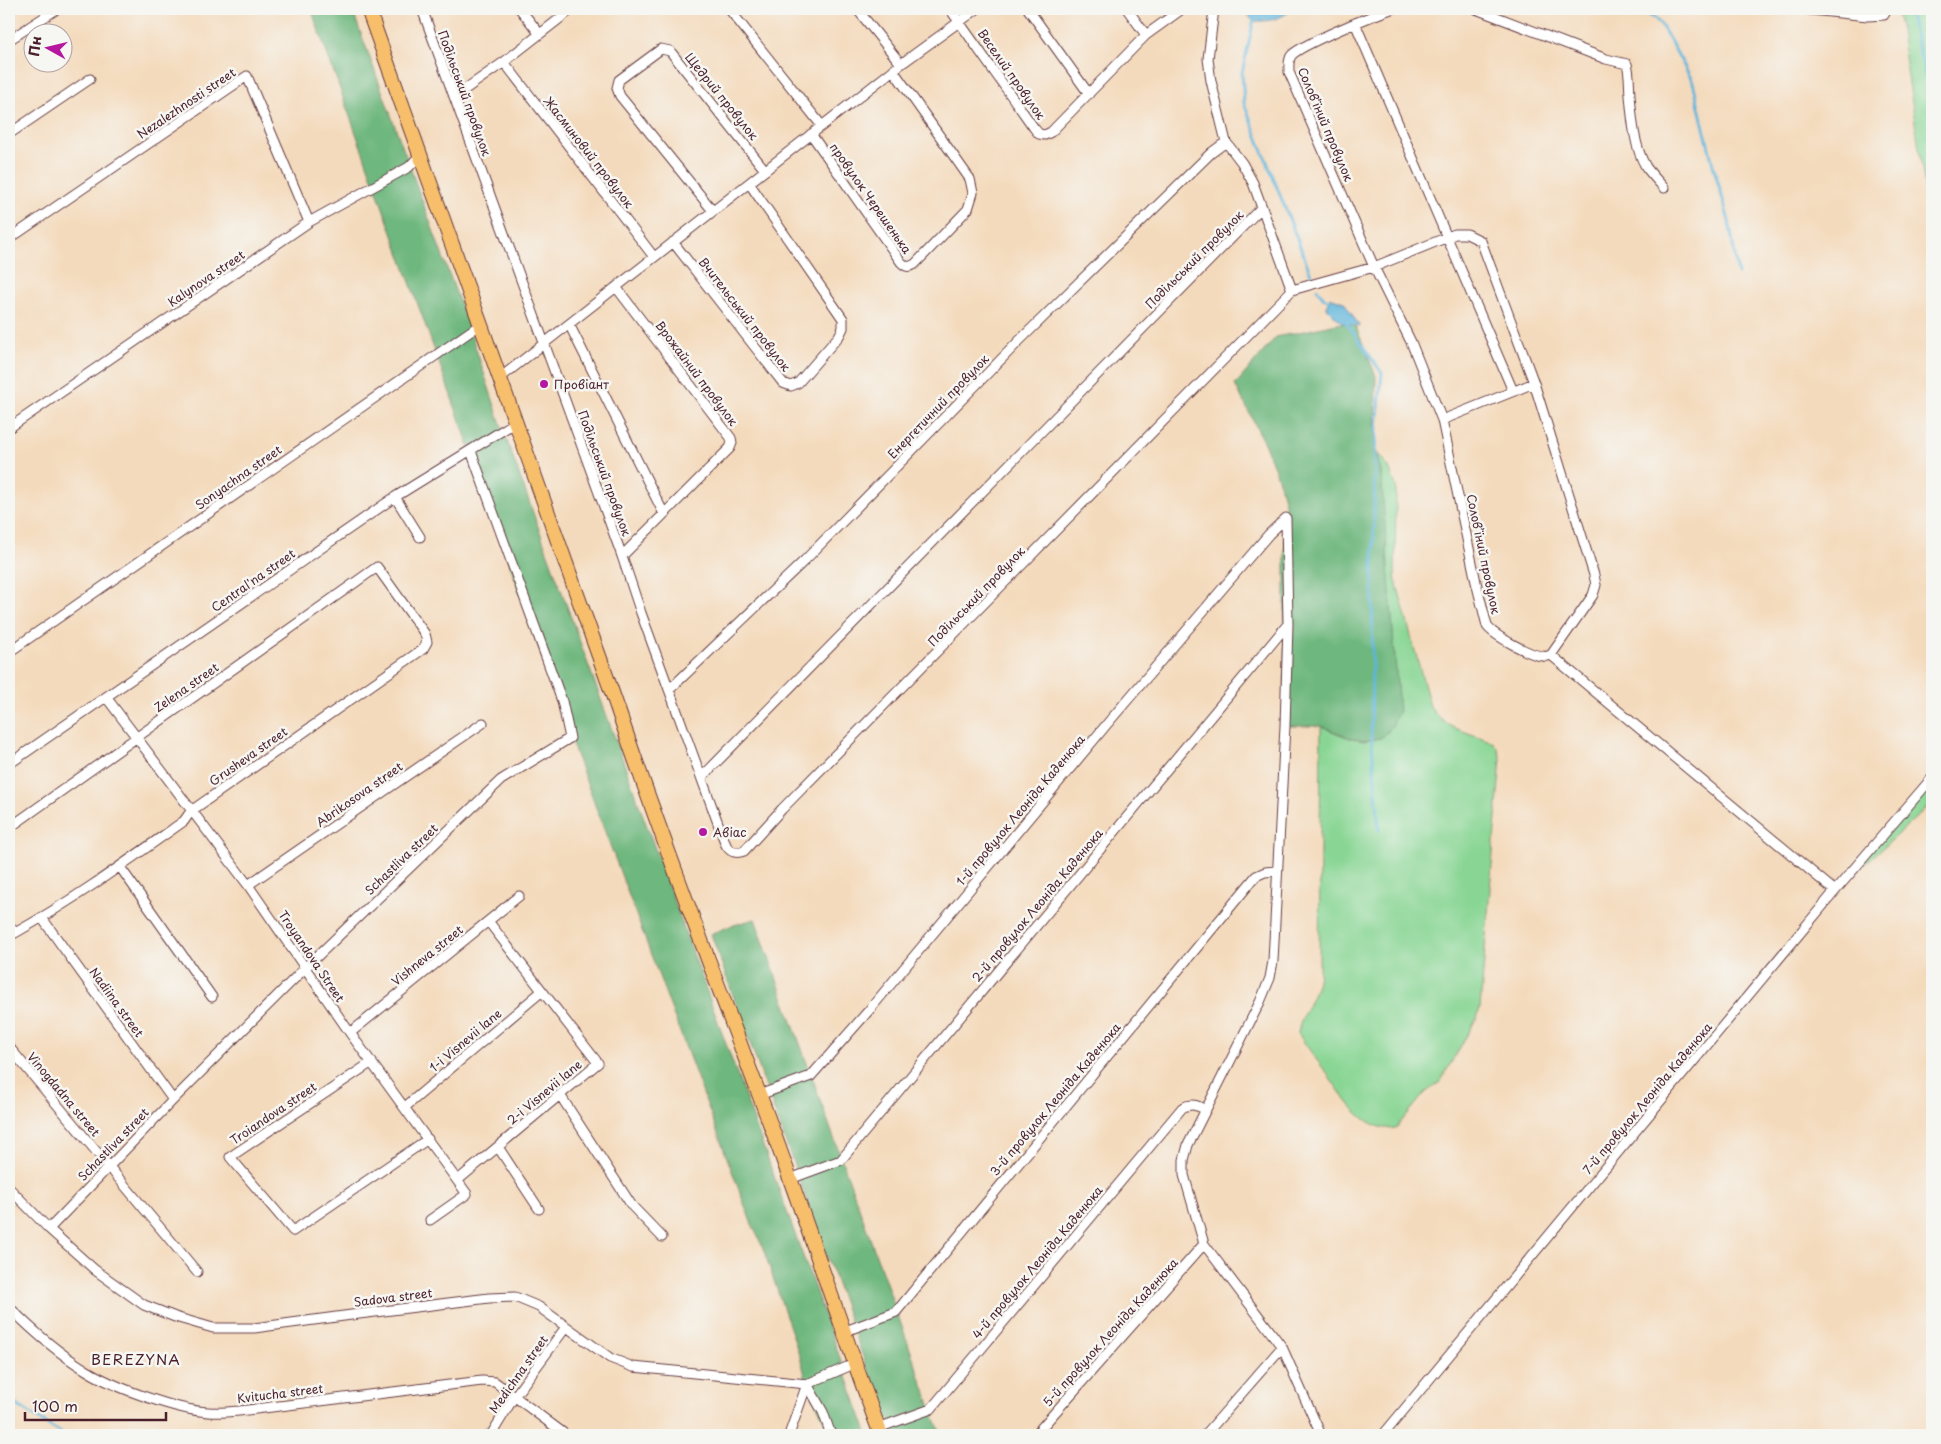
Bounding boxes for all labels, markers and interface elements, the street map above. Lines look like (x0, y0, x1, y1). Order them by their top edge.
north arrow (22, 22, 72, 72)
street label: Веселий провулок (974, 25, 1051, 124)
street label: Подільський провулок (434, 28, 496, 159)
text: Пн (23, 35, 46, 58)
street label: Щедрий провулок (681, 49, 763, 144)
street label: Nezalezhnosti street (133, 63, 239, 143)
street label: Соловʼїний провулок (1294, 64, 1358, 185)
street label: Жасминовий провулок (539, 92, 639, 212)
street label: провулок Черешенька (826, 139, 916, 258)
street label: Подільський провулок (1141, 205, 1248, 312)
street label: Kalynova street (164, 245, 248, 310)
street label: Вчительський провулок (695, 253, 796, 375)
street label: Врожайний провулок (652, 317, 743, 430)
street label: Енергетичний провулок (883, 349, 993, 462)
place label: Провіант (554, 375, 609, 393)
marker: Провіант (538, 378, 550, 390)
street label: Подільський провулок (574, 408, 636, 539)
street label: Sonyachna street (191, 440, 285, 514)
street label: Соловʼїний провулок (1462, 492, 1506, 616)
street label: Подільський провулок (923, 541, 1029, 650)
street label: Central'na street (207, 544, 299, 616)
street label: Zelena street (150, 658, 222, 716)
street label: Grusheva street (205, 722, 291, 790)
street label: 1-й провулок Леоніда Каденюка (951, 730, 1089, 889)
street label: Abrikosova street (312, 757, 406, 831)
street label: Schastliva street (360, 819, 442, 899)
place label: Авіас (713, 823, 746, 841)
street label: 2-й провулок Леоніда Каденюка (967, 824, 1107, 986)
marker: Авіас (697, 826, 709, 838)
street label: Troyandova Street (275, 907, 349, 1006)
street label: Vishneva street (387, 920, 467, 990)
street label: Nadiina street (86, 963, 149, 1041)
street label: 1-i Visnevii lane (425, 1004, 505, 1076)
street label: 3-й провулок Леоніда Каденюка (986, 1018, 1125, 1179)
street label: 7-й провулок Леоніда Каденюка (1578, 1018, 1716, 1178)
street label: Vinogdadna street (23, 1048, 105, 1140)
street label: 2-i Visnevii lane (503, 1055, 585, 1129)
street label: Troiandova street (226, 1077, 320, 1149)
street label: Schastliva street (73, 1103, 153, 1185)
street label: 4-й провулок Леоніда Каденюка (968, 1181, 1107, 1342)
street label: 5-й провулок Леоніда Каденюка (1038, 1253, 1182, 1410)
street label: Sadova street (353, 1283, 433, 1311)
street label: Medichna street (484, 1331, 552, 1417)
district label: BEREZYNA (91, 1347, 181, 1370)
street label: Kvitucha street (236, 1379, 324, 1407)
scale bar (25, 1389, 166, 1421)
text: 100 m (32, 1394, 78, 1417)

